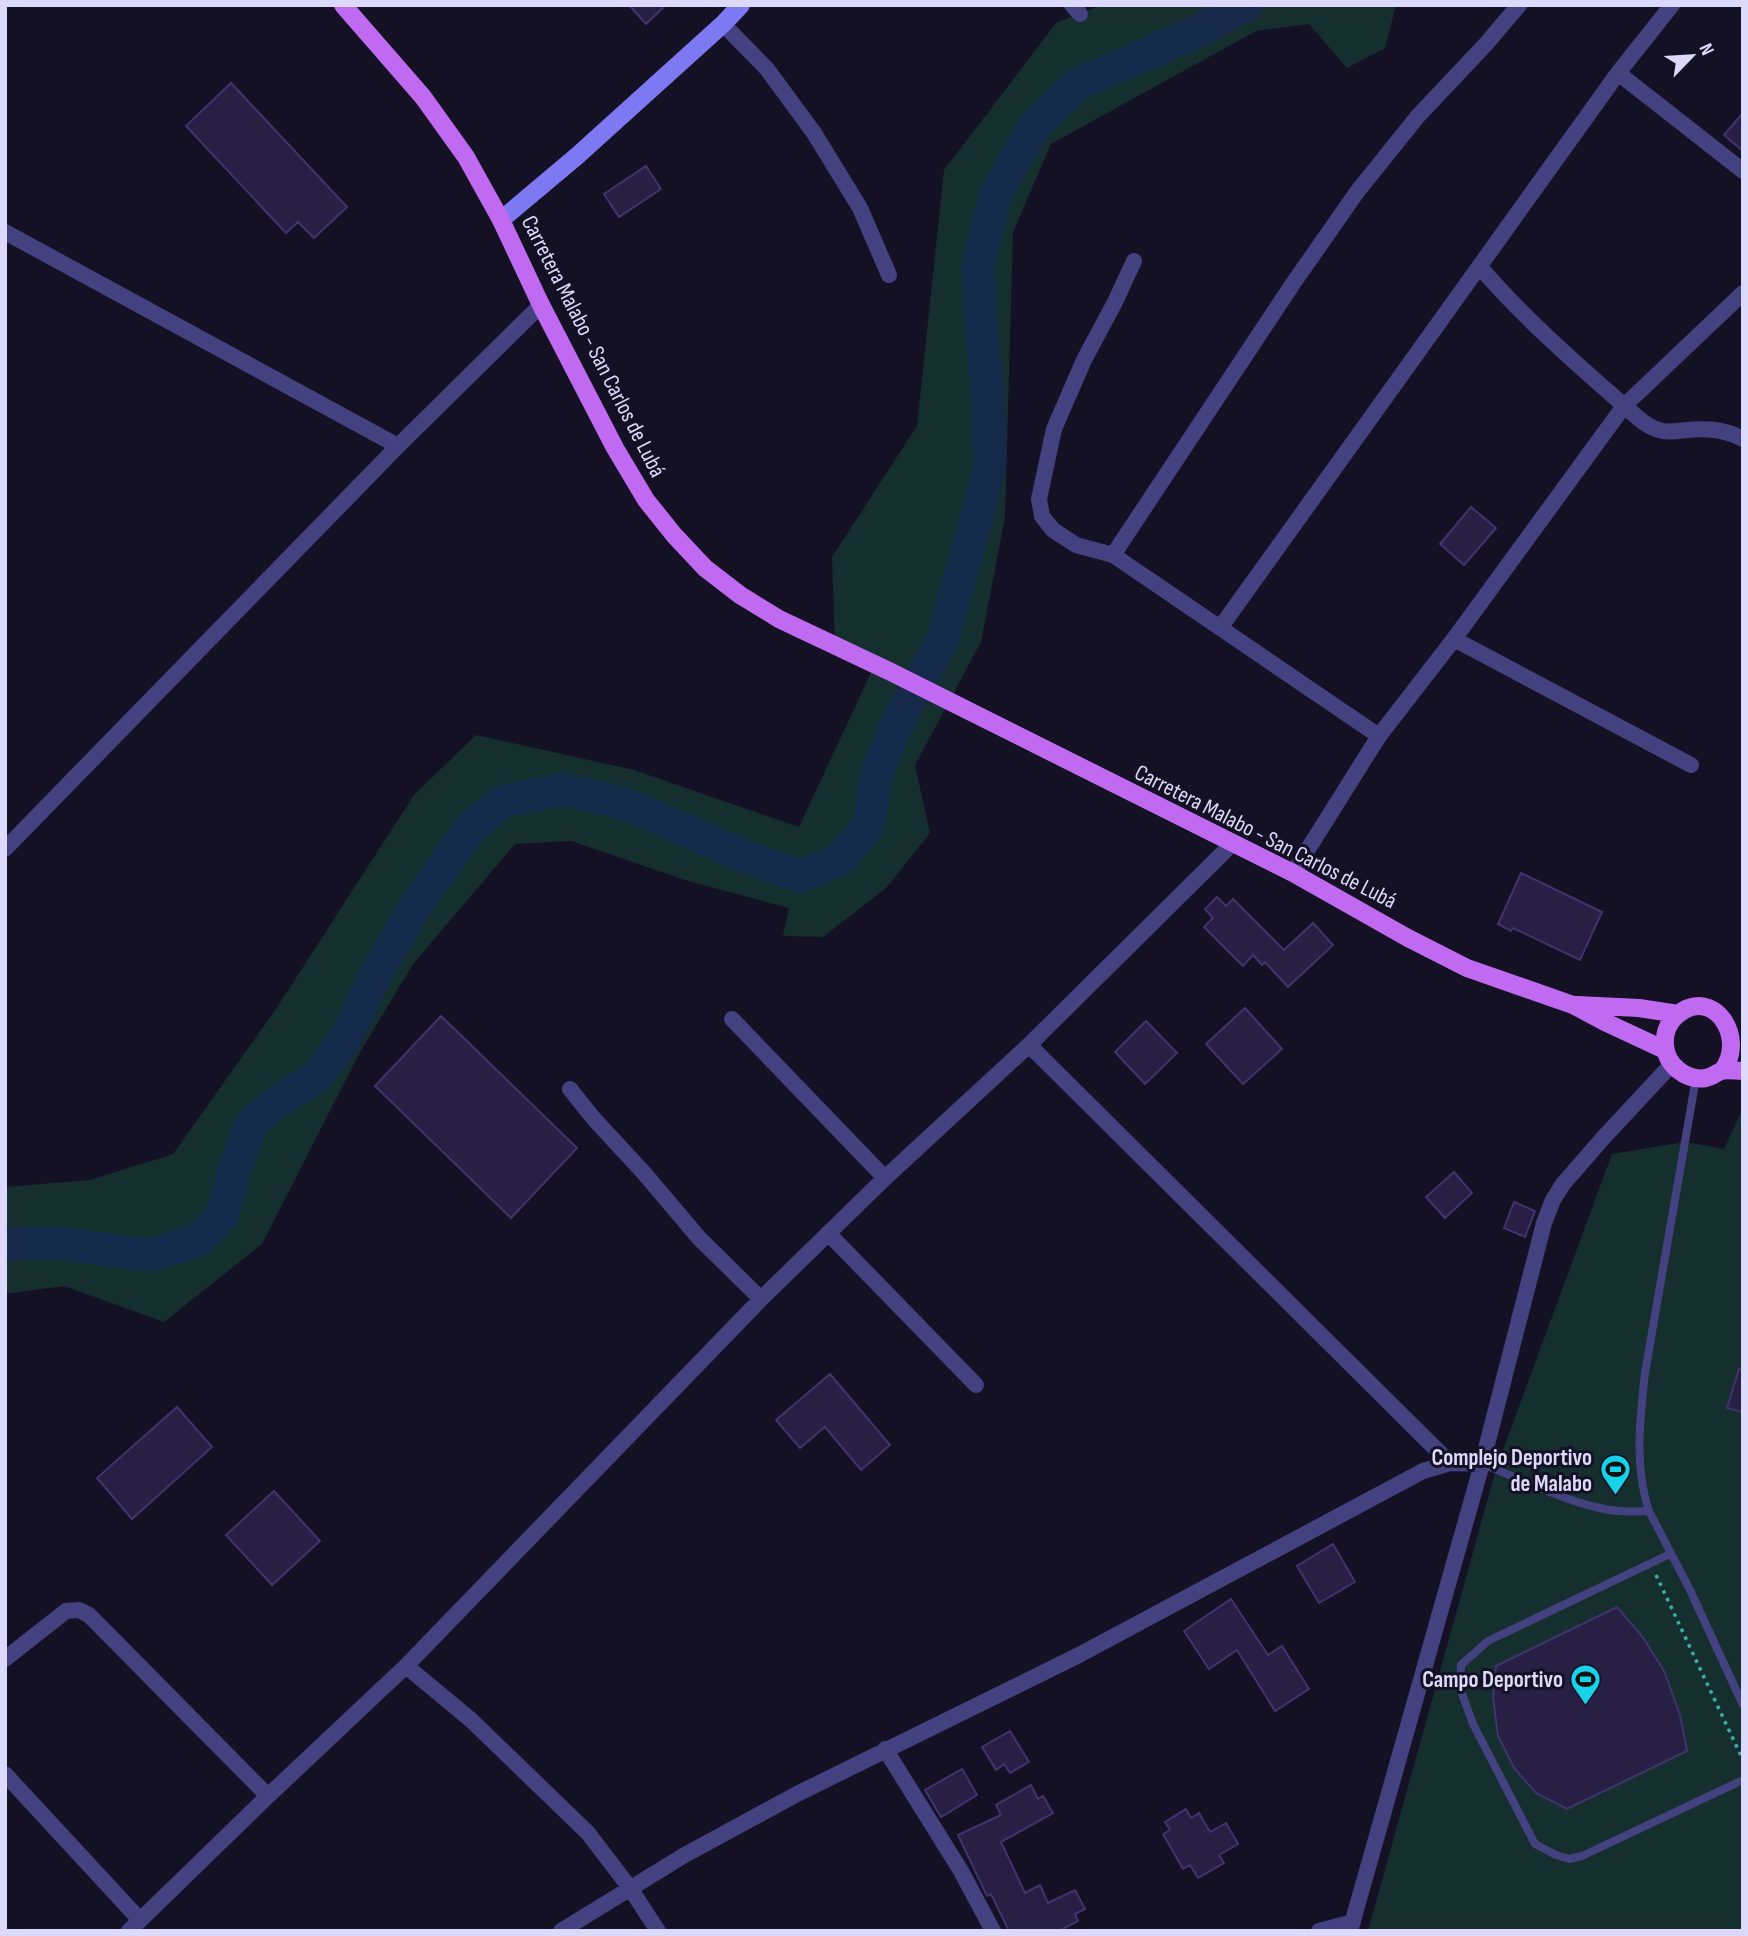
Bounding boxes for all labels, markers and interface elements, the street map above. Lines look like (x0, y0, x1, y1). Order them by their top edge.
north arrow (1657, 21, 1727, 91)
text: N (1693, 40, 1719, 59)
street label: Carretera Malabo - San Carlos de Lubá (515, 211, 671, 482)
street label: Carretera Malabo - San Carlos de Lubá (1130, 759, 1401, 915)
place label: Complejo Deportivo de Malabo (1432, 1444, 1592, 1498)
sports icon: Complejo Deportivo de Malabo (1598, 1453, 1632, 1497)
sports icon: Campo Deportivo (1569, 1662, 1603, 1706)
place label: Campo Deportivo (1422, 1666, 1563, 1694)

